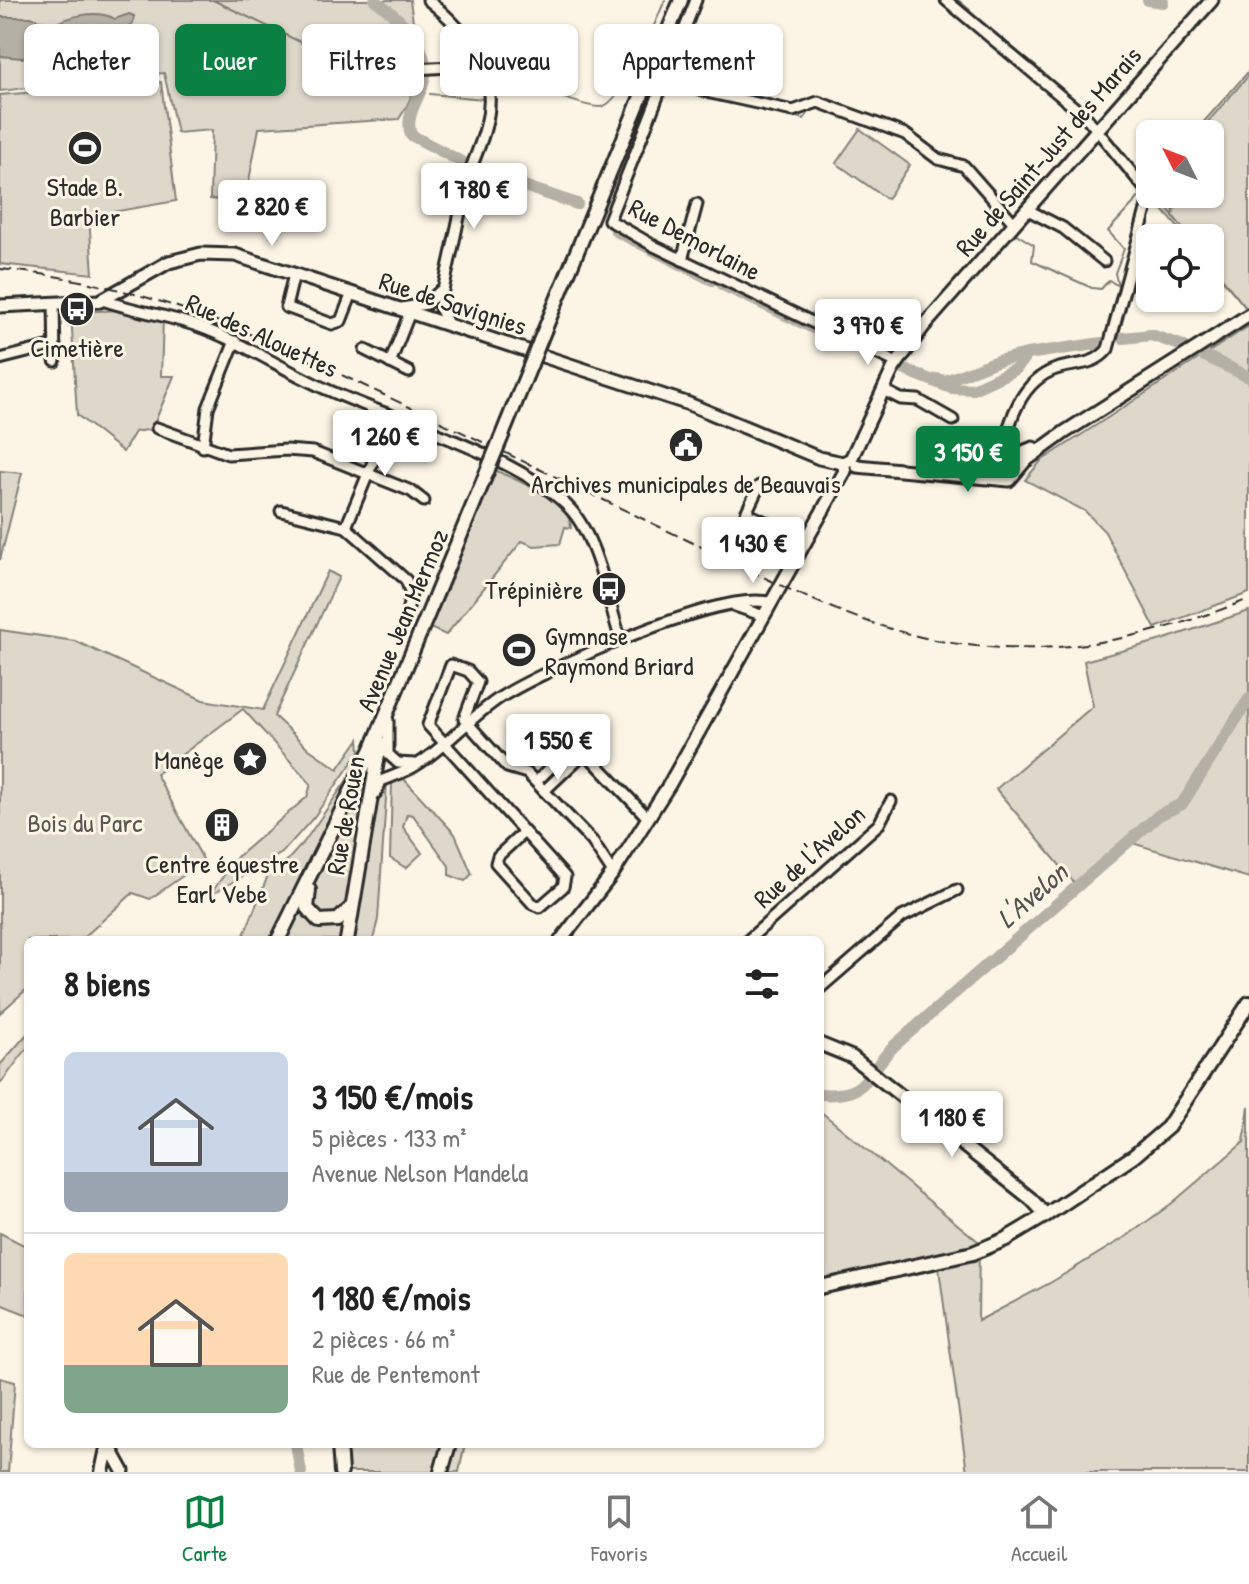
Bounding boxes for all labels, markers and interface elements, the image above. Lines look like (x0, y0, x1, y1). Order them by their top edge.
chip: Acheter (24, 24, 159, 96)
chip: Louer (175, 24, 286, 96)
chip: Filtres (302, 24, 424, 96)
chip: Nouveau (440, 24, 578, 96)
chip: Appartement (594, 24, 783, 96)
street label: Rue de Saint-Just des Marais (947, 39, 1149, 263)
north arrow (1136, 120, 1224, 208)
map controls (1136, 120, 1224, 312)
sports icon: Stade B. Barbier (66, 129, 104, 167)
pin: 1 780 € (400, 163, 548, 231)
place label: Stade B. Barbier (47, 169, 123, 234)
text: 1 780 € (439, 171, 509, 206)
pin: 2 820 € (198, 180, 346, 248)
text: 2 820 € (236, 188, 308, 223)
street label: Rue Demorlaine (623, 190, 767, 288)
button: locate (1136, 224, 1224, 312)
street label: Rue de Savignies (375, 263, 531, 343)
street label: Rue des Alouettes (180, 284, 344, 386)
bus stop icon: Cimetière (58, 290, 96, 328)
pin: 3 970 € (794, 299, 942, 367)
text: 3 970 € (833, 307, 903, 342)
place label: Cimetière (30, 330, 124, 365)
pin: 1 260 € (311, 410, 459, 478)
text: 1 260 € (351, 418, 419, 453)
public building icon: Archives municipales de Beauvais (667, 426, 705, 464)
pin: 3 150 € (894, 426, 1042, 494)
text: 3 150 € (934, 434, 1002, 469)
place label: Archives municipales de Beauvais (531, 466, 841, 501)
pin: 1 430 € (679, 517, 827, 585)
street label: Avenue Jean Mermoz (348, 523, 456, 717)
text: 1 430 € (720, 525, 786, 560)
bus stop icon: Trépinière (590, 570, 628, 608)
place label: Trépinière (485, 572, 583, 607)
place label: Gymnase Raymond Briard (545, 618, 693, 683)
sports icon: Gymnase Raymond Briard (500, 631, 538, 669)
pin: 1 550 € (484, 714, 632, 782)
text: 1 550 € (524, 722, 592, 757)
place icon: Manège (231, 740, 269, 778)
place label: Manège (154, 742, 224, 777)
street label: Rue de Rouen (317, 753, 373, 877)
street label: Rue de l'Avelon (746, 797, 872, 915)
park label: Bois du Parc (28, 805, 142, 840)
building icon: Centre équestre Earl Vebe (203, 806, 241, 844)
place label: Centre équestre Earl Vebe (145, 846, 299, 911)
water label: L'Avelon (988, 852, 1077, 936)
text: 8 biens (64, 961, 150, 1007)
icon: filters (740, 962, 784, 1006)
text: 3 150 €/mois (312, 1074, 473, 1120)
icon: home (128, 1084, 224, 1180)
pin: 1 180 € (878, 1091, 1026, 1159)
text: 1 180 € (919, 1099, 985, 1134)
text: 5 pièces · 133 m² (312, 1120, 466, 1155)
text: Avenue Nelson Mandela (312, 1155, 528, 1190)
text: 1 180 €/mois (312, 1275, 471, 1321)
icon: home (128, 1285, 224, 1381)
text: 2 pièces · 66 m² (312, 1321, 455, 1356)
text: Rue de Pentemont (312, 1356, 480, 1391)
tab: Carte (182, 1490, 227, 1568)
tab: Favoris (591, 1490, 647, 1568)
tab: Accueil (1011, 1490, 1067, 1568)

